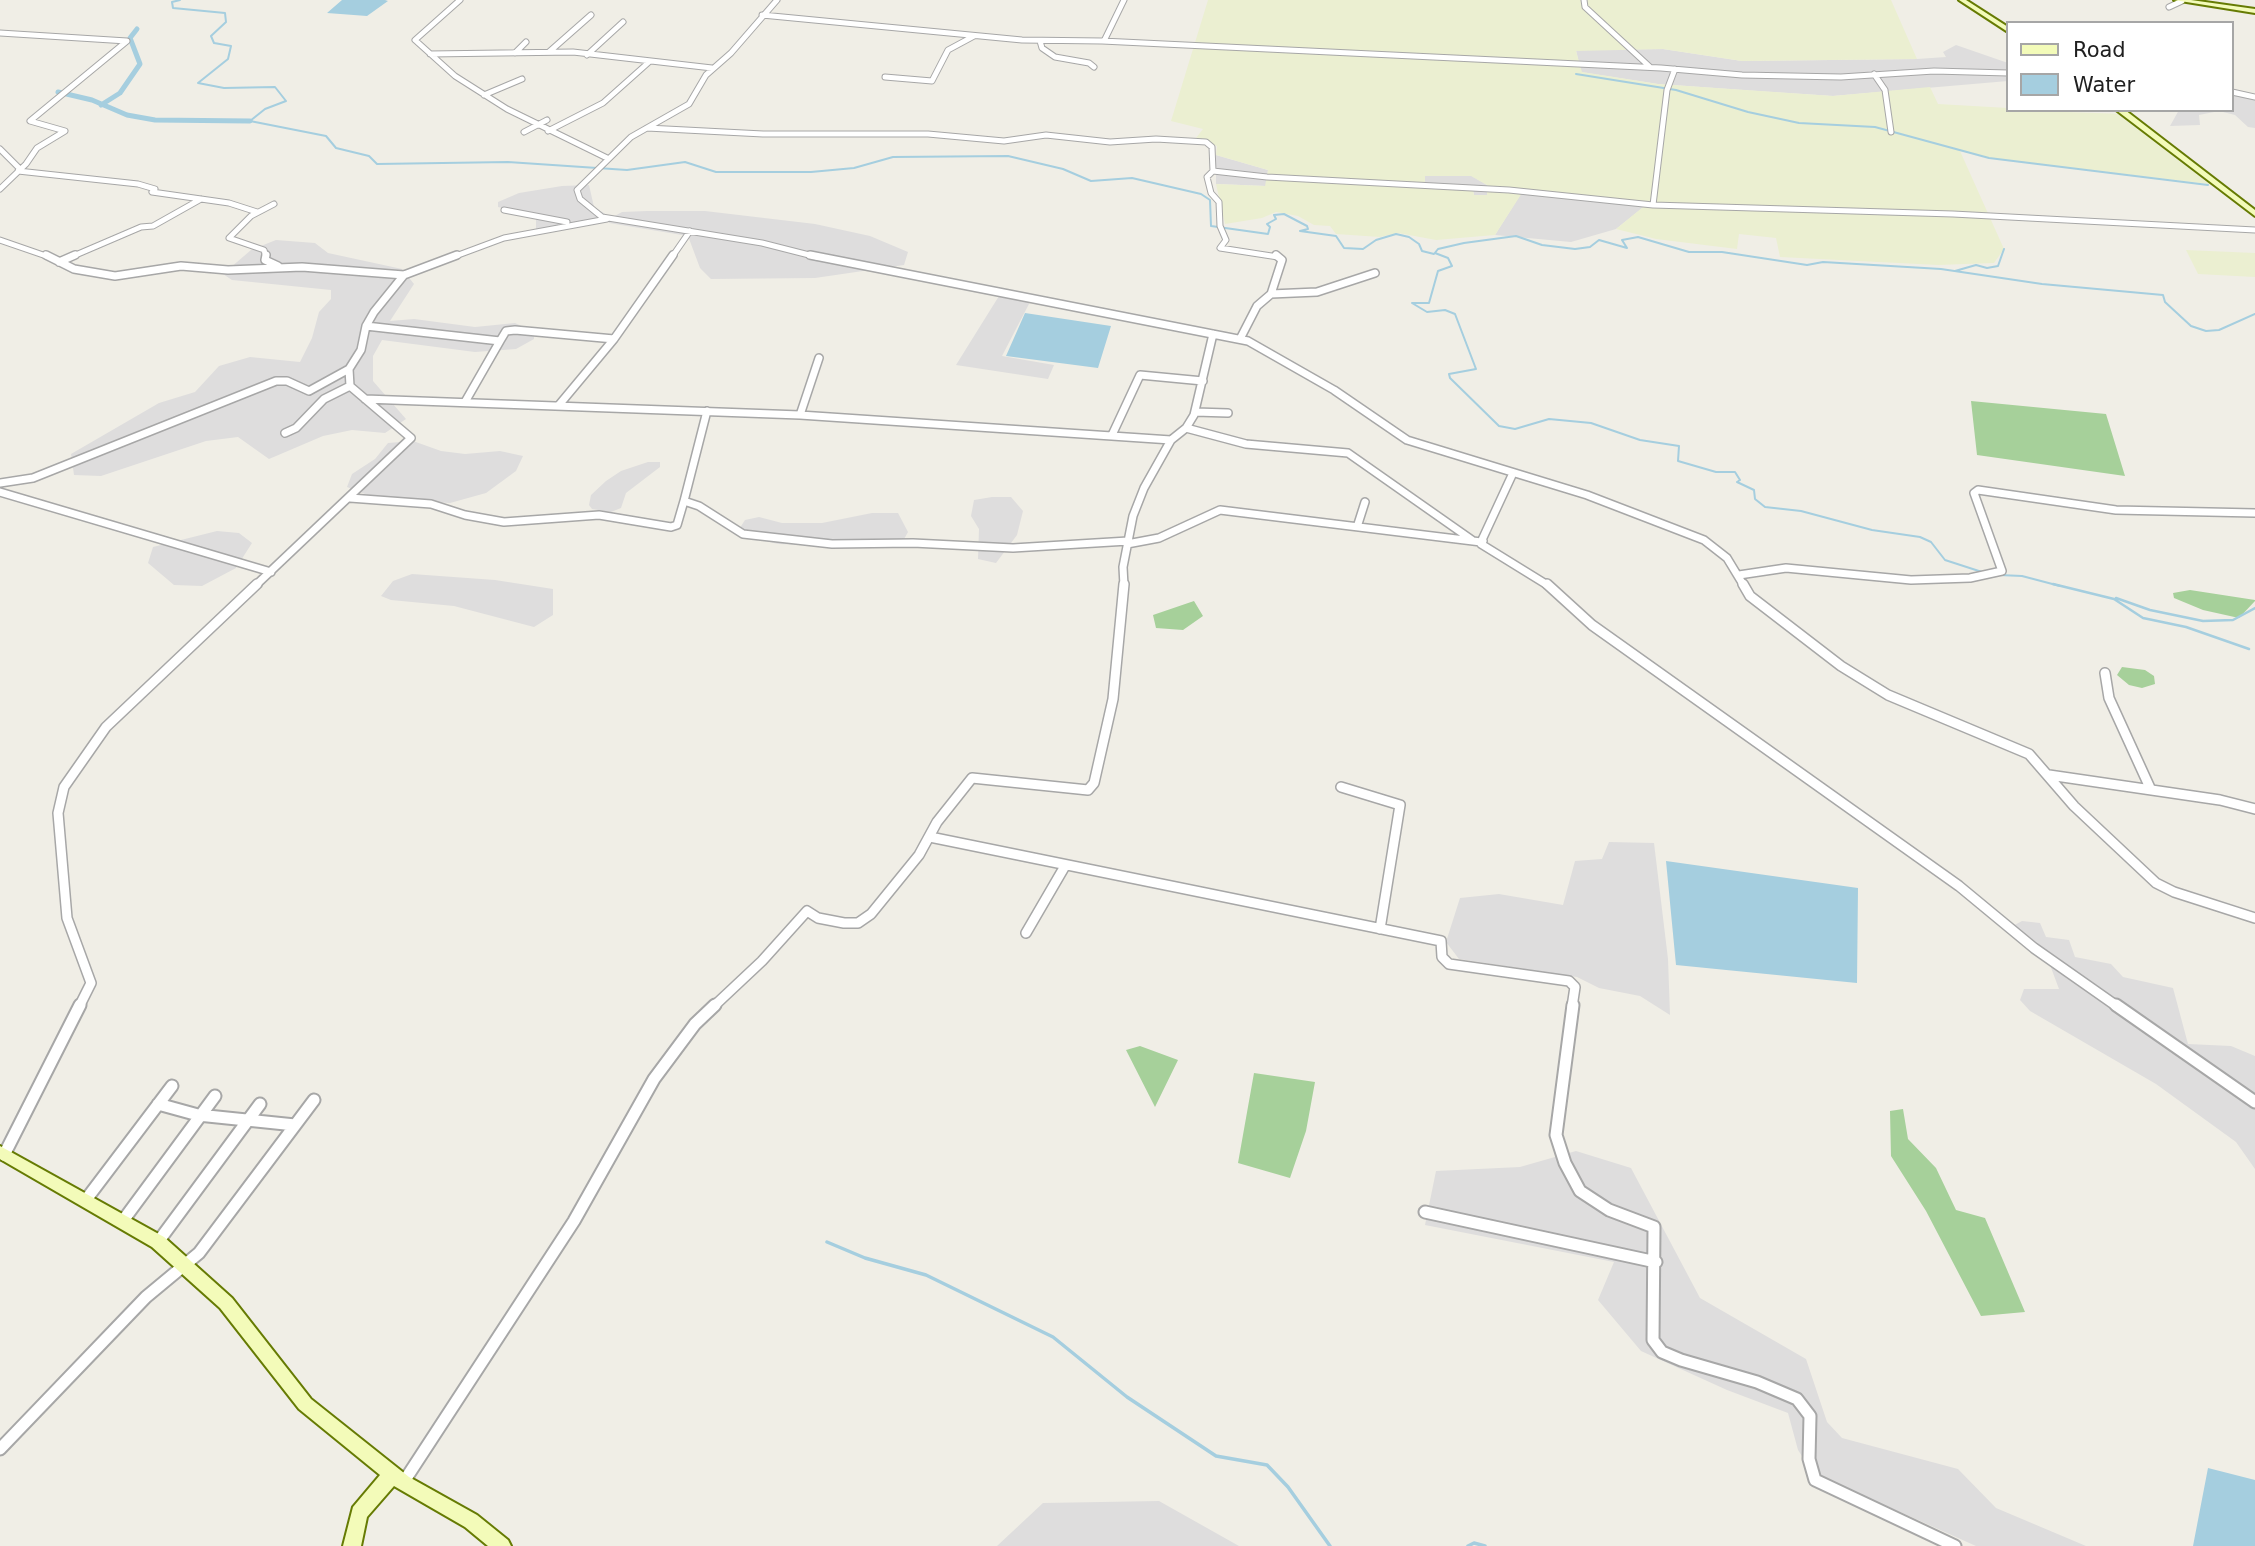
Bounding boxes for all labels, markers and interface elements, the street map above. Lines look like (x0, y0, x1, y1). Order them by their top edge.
legend (2007, 21, 2234, 112)
text: Road (2073, 38, 2126, 62)
text: Water (2073, 73, 2135, 97)

